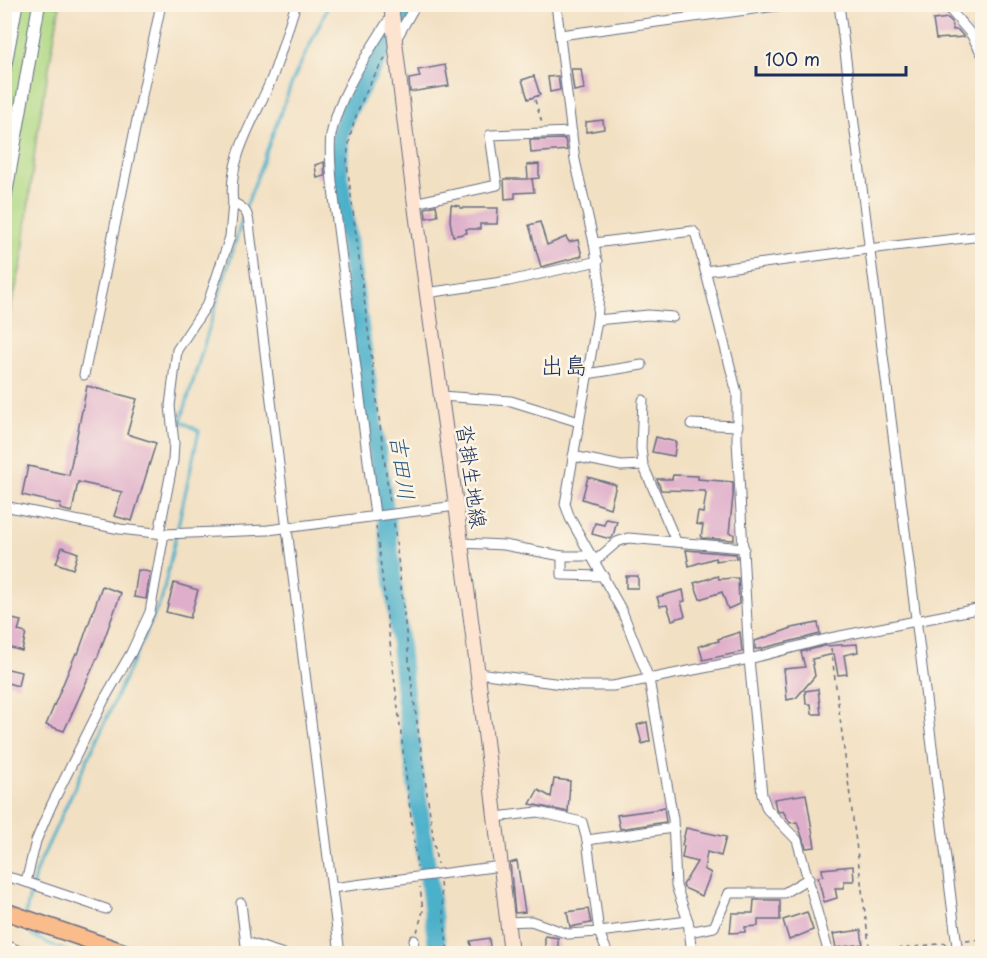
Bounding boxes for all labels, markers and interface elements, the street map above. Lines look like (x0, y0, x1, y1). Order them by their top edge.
scale bar (756, 39, 906, 77)
text: 100 m (765, 45, 820, 72)
district label: 出島 (540, 346, 588, 382)
street label: 沓掛生地線 (450, 422, 496, 530)
water label: 吉田川 (383, 432, 425, 502)

